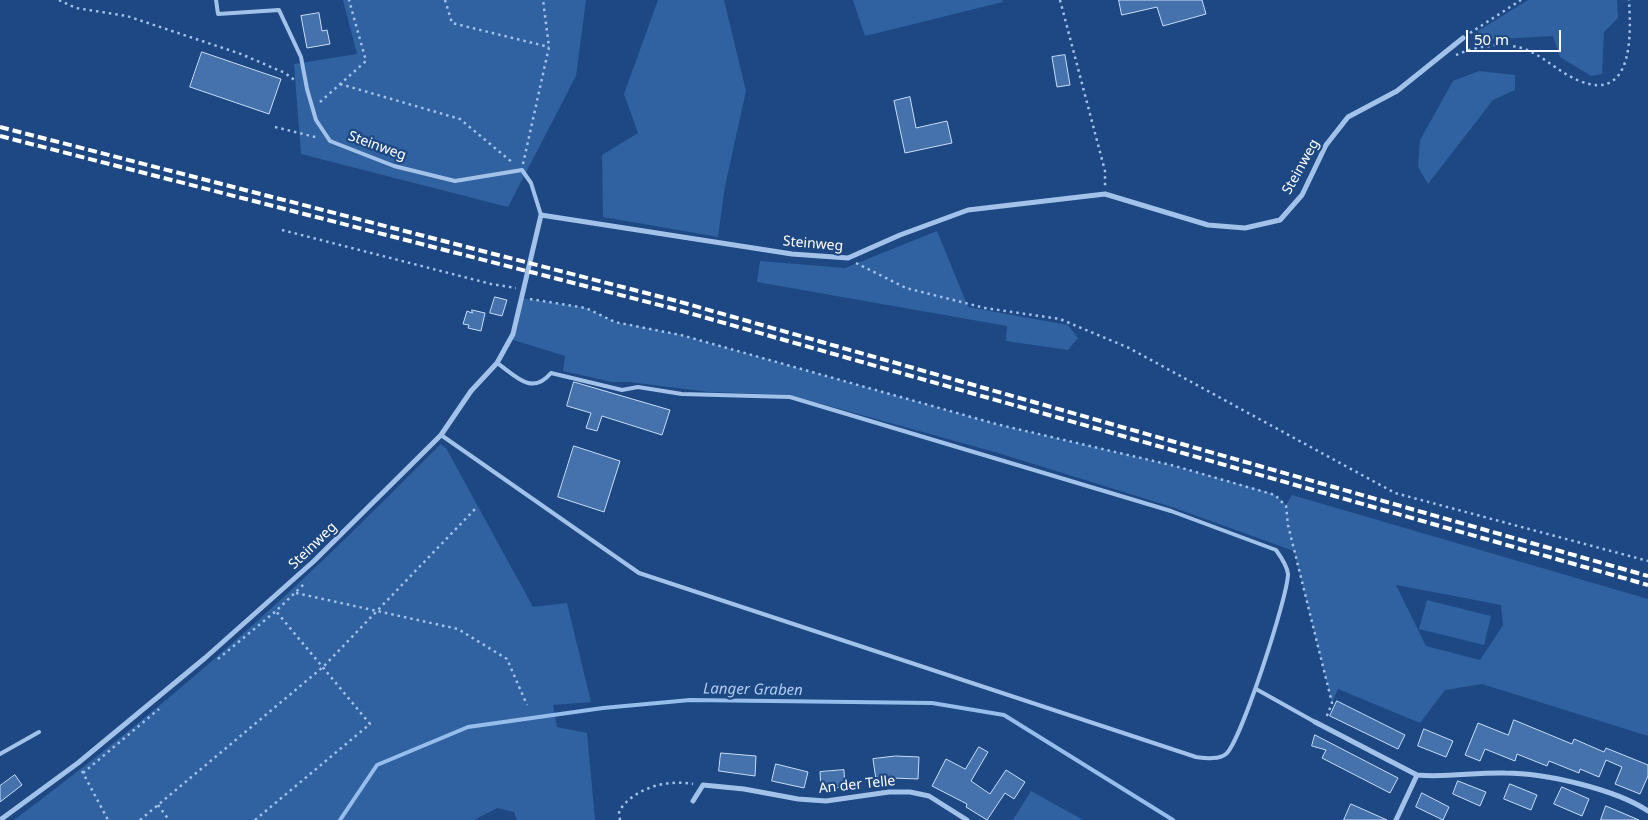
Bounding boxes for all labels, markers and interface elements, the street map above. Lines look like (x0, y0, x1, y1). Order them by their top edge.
scale bar (1468, 20, 1563, 52)
text: 50 m (1474, 29, 1509, 49)
street label: Steinweg (346, 128, 408, 164)
street label: Steinweg (1279, 137, 1323, 197)
street label: Steinweg (782, 233, 844, 255)
street label: Steinweg (285, 519, 341, 573)
water label: Langer Graben (703, 680, 803, 700)
street label: An der Telle (818, 773, 896, 797)

